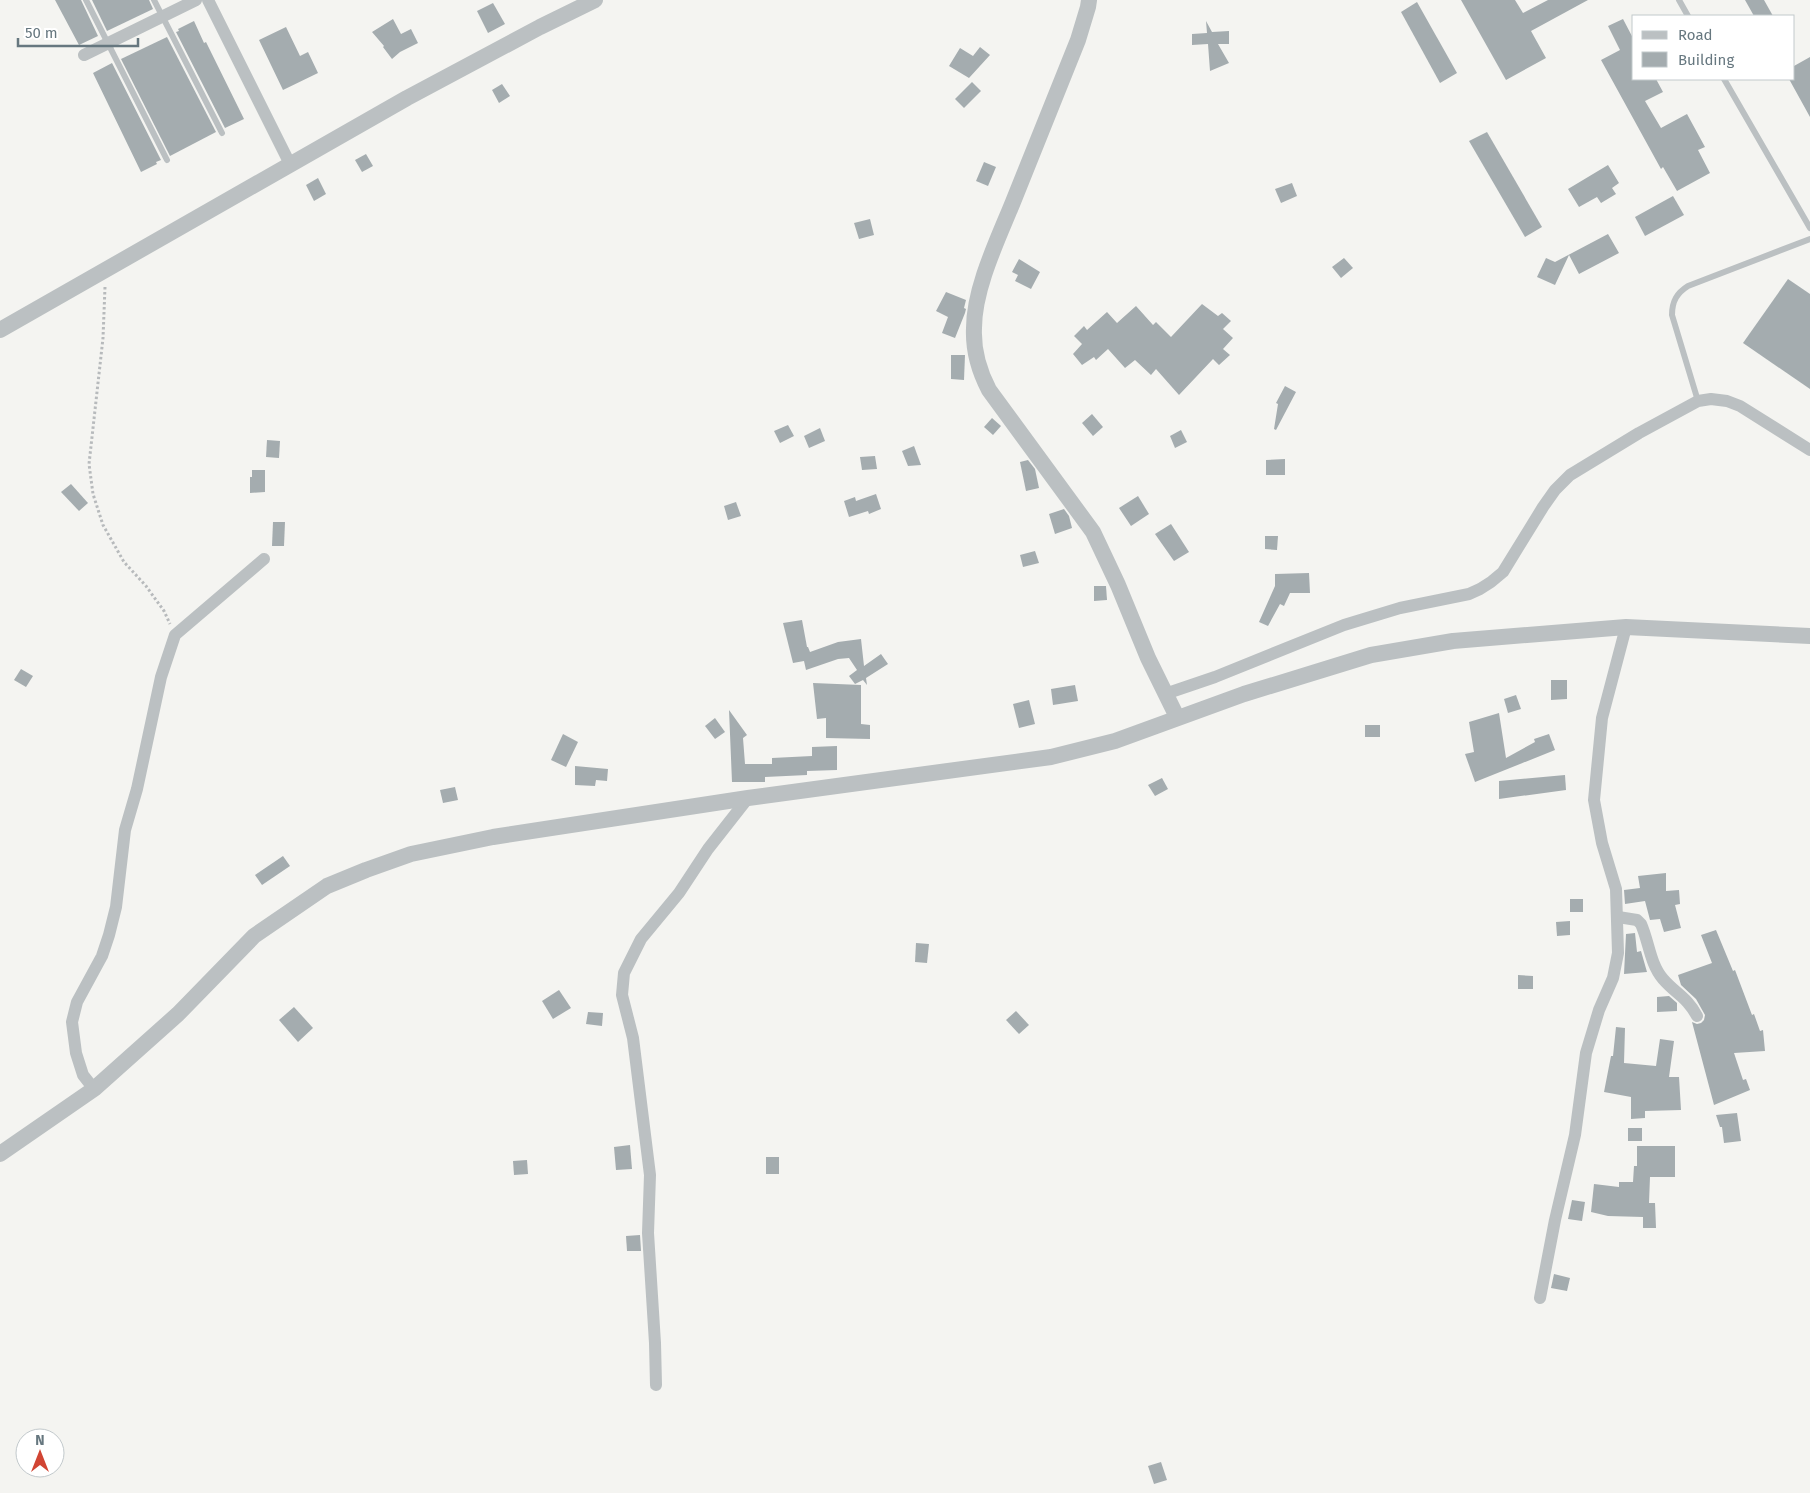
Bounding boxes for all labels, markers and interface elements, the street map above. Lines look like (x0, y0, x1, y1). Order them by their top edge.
scale bar (18, 15, 138, 47)
legend (1632, 15, 1795, 80)
text: 50 m (25, 24, 58, 42)
text: Road (1678, 26, 1713, 44)
text: Building (1678, 51, 1734, 69)
north arrow (15, 1428, 65, 1478)
text: N (35, 1432, 45, 1449)

